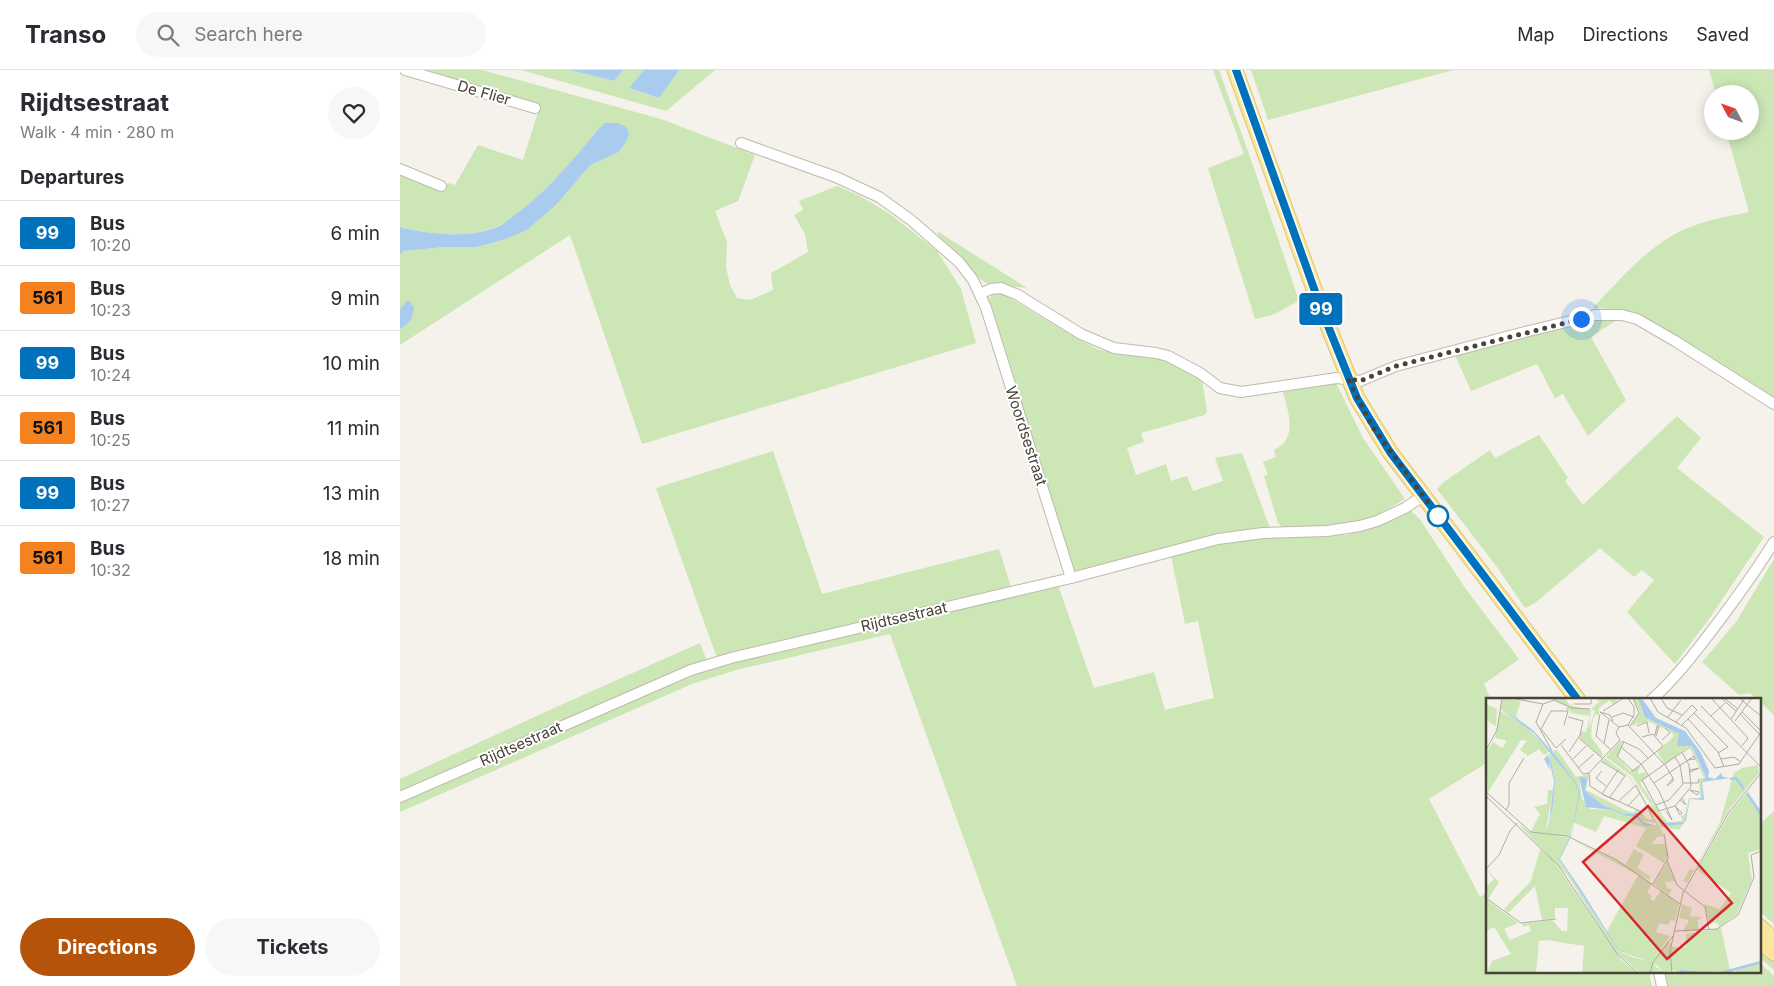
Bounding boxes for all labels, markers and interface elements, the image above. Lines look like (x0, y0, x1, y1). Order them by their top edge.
search box (136, 12, 486, 57)
text: Transo (25, 20, 106, 49)
icon: search (154, 21, 182, 49)
text: Search here (194, 23, 303, 46)
text: Map (1517, 24, 1555, 45)
text: Directions (1583, 24, 1668, 45)
text: Saved (1696, 24, 1749, 45)
street label: De Flier (455, 76, 513, 109)
north arrow (1704, 85, 1759, 140)
map controls (1704, 85, 1759, 140)
button: heart (328, 87, 380, 139)
text: Rijdtsestraat (20, 88, 169, 117)
text: Walk · 4 min · 280 m (20, 122, 174, 142)
text: Departures (20, 166, 124, 189)
text: Bus (90, 212, 125, 235)
text: 99 (36, 222, 59, 243)
text: 6 min (330, 222, 380, 245)
text: 10:20 (90, 235, 131, 255)
text: Bus (90, 277, 125, 300)
text: 561 (32, 287, 63, 308)
text: 9 min (330, 287, 380, 310)
line badge: 99 (1298, 293, 1344, 325)
text: 99 (1309, 298, 1333, 319)
text: 10:23 (90, 300, 131, 320)
your location (1569, 307, 1594, 332)
text: Bus (90, 342, 125, 365)
text: 99 (36, 352, 59, 373)
text: 10 min (322, 352, 380, 375)
text: 10:24 (90, 365, 131, 385)
street label: Woordsestraat (1001, 384, 1052, 488)
text: Bus (90, 407, 125, 430)
text: 561 (32, 417, 63, 438)
text: 11 min (327, 417, 380, 440)
text: 10:25 (90, 430, 131, 450)
text: Bus (90, 472, 125, 495)
text: 99 (36, 482, 59, 503)
text: 13 min (323, 482, 380, 505)
text: 10:27 (90, 495, 130, 515)
unlabelled marker (1427, 505, 1449, 527)
text: Bus (90, 537, 125, 560)
text: 561 (32, 547, 63, 568)
text: 18 min (323, 547, 380, 570)
text: 10:32 (90, 560, 131, 580)
street label: Rijdtsestraat (859, 597, 949, 636)
inset map (1486, 698, 1762, 974)
street label: Rijdtsestraat (477, 717, 565, 770)
button: Directions (20, 918, 195, 976)
button: Tickets (205, 918, 380, 976)

